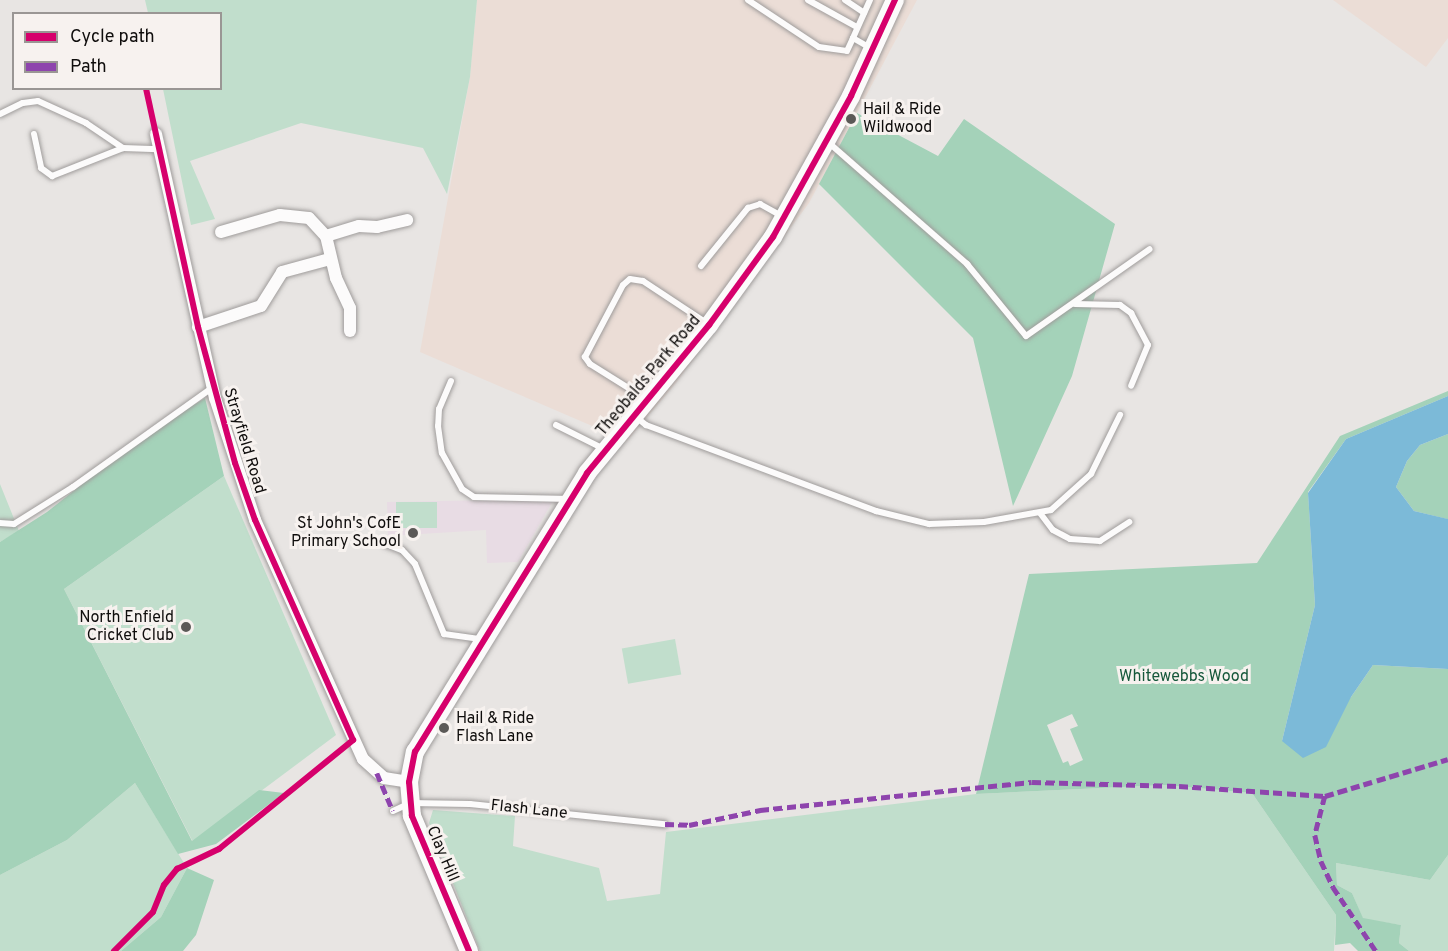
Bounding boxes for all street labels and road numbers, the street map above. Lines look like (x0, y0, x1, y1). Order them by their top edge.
street label: Theobalds Park Road (593, 311, 705, 441)
street label: Strayfield Road (219, 386, 269, 496)
street label: Flash Lane (490, 796, 568, 824)
street label: Clay Hill (422, 823, 462, 885)

